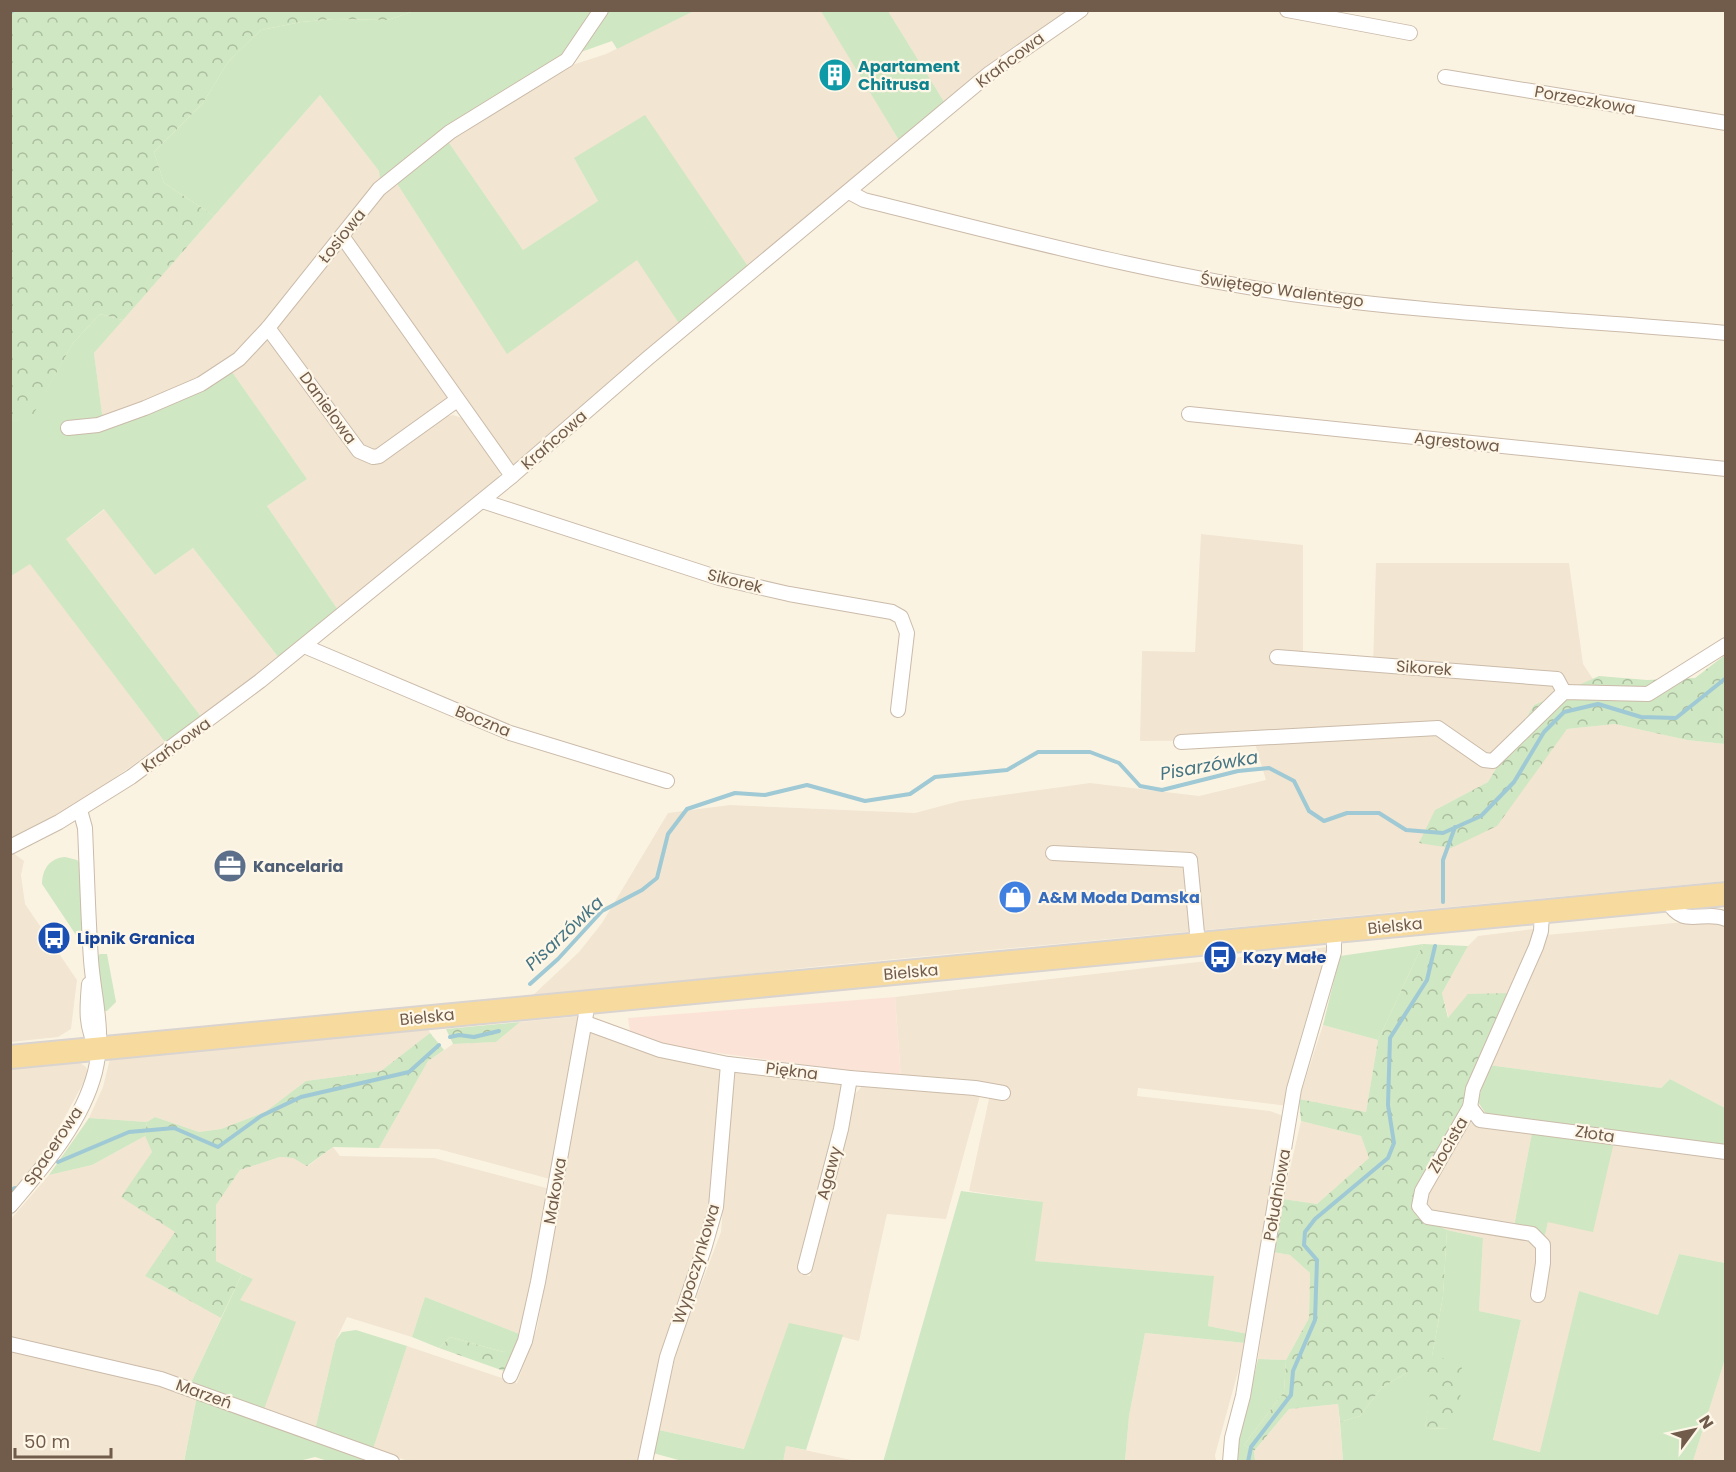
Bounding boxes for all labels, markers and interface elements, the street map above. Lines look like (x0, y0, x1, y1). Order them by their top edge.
street label: Krańcowa (971, 27, 1049, 93)
place label: Apartament Chitrusa (858, 55, 960, 96)
building icon: Apartament Chitrusa (817, 57, 853, 93)
street label: Porzeczkowa (1533, 80, 1637, 120)
street label: Łosiowa (313, 204, 371, 268)
street label: Świętego Walentego (1199, 267, 1365, 313)
street label: Danielowa (294, 367, 362, 449)
street label: Krańcowa (516, 405, 592, 475)
street label: Agrestowa (1413, 426, 1501, 458)
street label: Sikorek (705, 563, 766, 599)
street label: Sikorek (1395, 655, 1453, 681)
street label: Boczna (452, 699, 514, 743)
street label: Krańcowa (137, 712, 215, 778)
water label: Pisarzówka (1158, 744, 1260, 786)
office icon: Kancelaria (212, 848, 248, 884)
place label: Kancelaria (253, 855, 343, 878)
shop icon: A&M Moda Damska (997, 879, 1033, 915)
place label: A&M Moda Damska (1038, 886, 1200, 909)
water label: Pisarzówka (519, 890, 609, 976)
street label: Bielska (1366, 912, 1424, 940)
bus stop icon: Lipnik Granica (36, 920, 72, 956)
place label: Lipnik Granica (77, 927, 195, 950)
bus stop icon: Kozy Małe (1202, 939, 1238, 975)
place label: Kozy Małe (1243, 946, 1326, 969)
street label: Bielska (883, 958, 939, 986)
street label: Bielska (398, 1003, 456, 1031)
street label: Piękna (765, 1056, 819, 1086)
street label: Spacerowa (18, 1102, 88, 1190)
street label: Złocista (1423, 1113, 1473, 1177)
street label: Złota (1574, 1120, 1616, 1148)
street label: Agawy (811, 1144, 847, 1202)
street label: Południowa (1258, 1147, 1296, 1243)
street label: Makowa (538, 1156, 572, 1226)
street label: Wypoczynkowa (667, 1201, 725, 1327)
street label: Marzeń (173, 1373, 235, 1415)
north arrow (1664, 1400, 1724, 1460)
text: N (1693, 1411, 1719, 1433)
scale bar (15, 1421, 111, 1459)
text: 50 m (24, 1429, 70, 1454)

